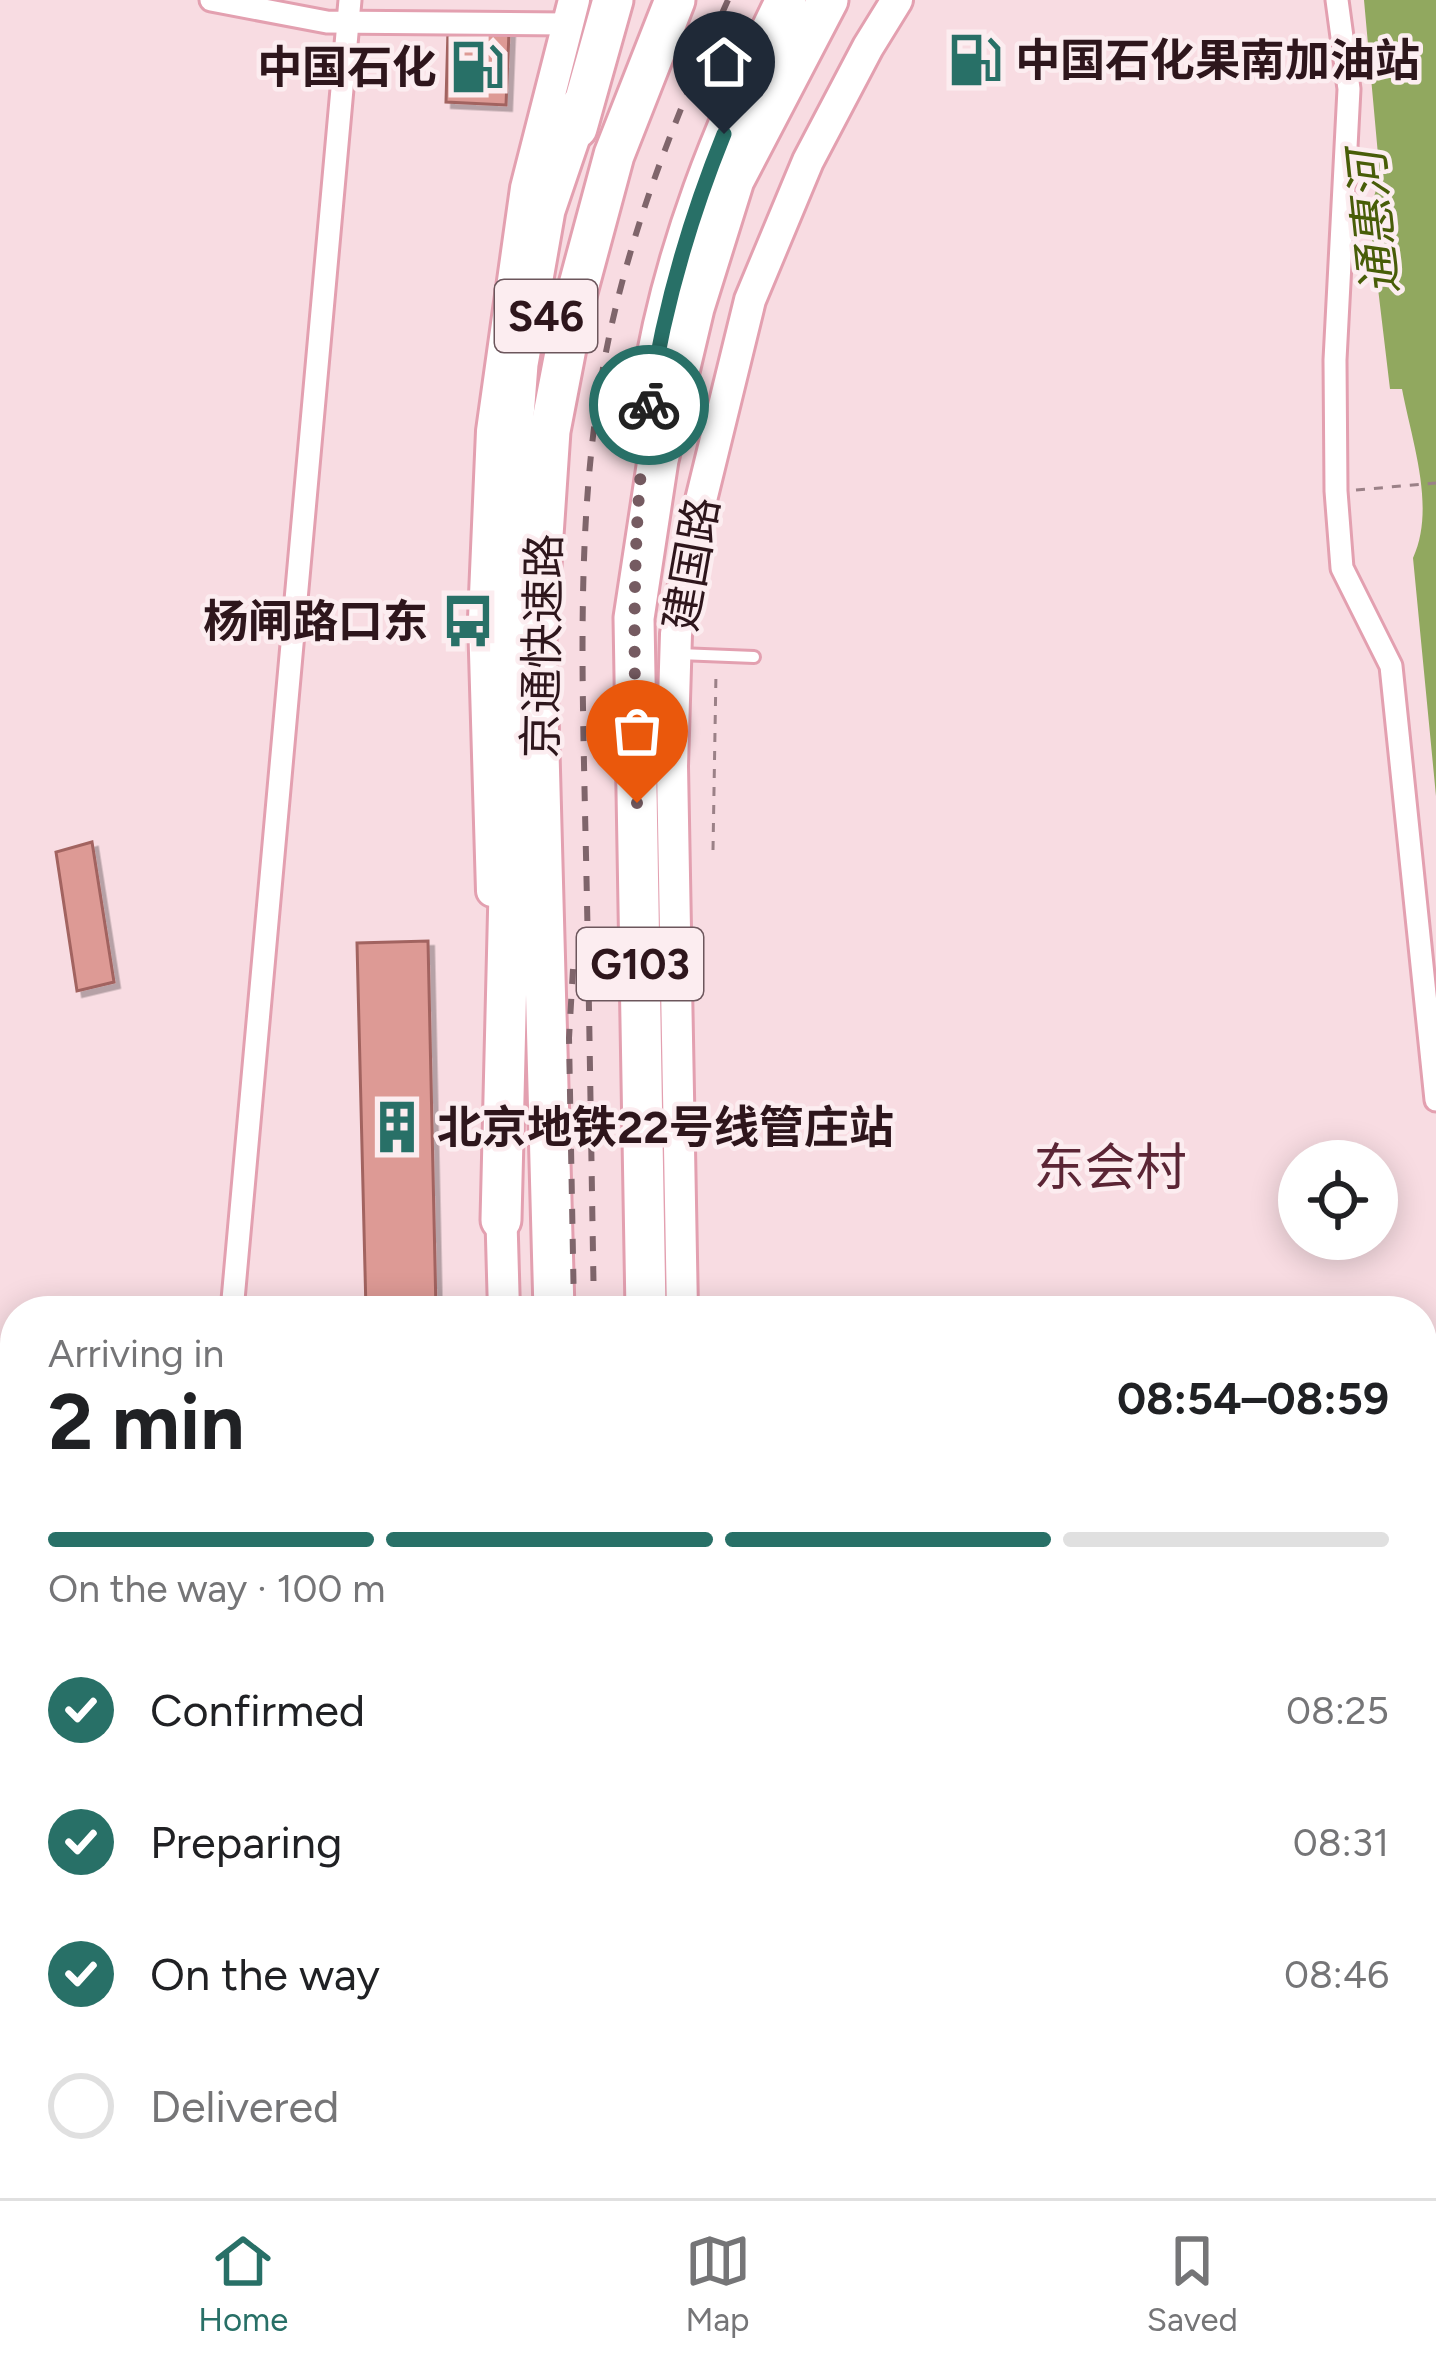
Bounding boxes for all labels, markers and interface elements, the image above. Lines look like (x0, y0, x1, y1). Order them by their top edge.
pin (673, 11, 775, 134)
icon: home (691, 29, 757, 95)
fuel station icon: 中国石化果南加油站 (946, 31, 1004, 89)
place label: 中国石化果南加油站 (1015, 33, 1420, 87)
fuel station icon: 中国石化 (448, 38, 506, 96)
place label: 中国石化 (257, 40, 437, 94)
water label: 通惠河 (1336, 140, 1409, 298)
road number: S46 (495, 280, 597, 352)
courier (589, 345, 709, 465)
icon: bike (616, 372, 682, 438)
street label: 建国路 (653, 493, 729, 635)
street label: 京通快速路 (513, 533, 571, 759)
bus stop icon: 杨闸路口东 (439, 592, 497, 650)
place label: 杨闸路口东 (203, 594, 428, 648)
pin (586, 680, 688, 803)
icon: bag (604, 698, 670, 764)
road number: G103 (577, 928, 703, 1000)
building icon: 北京地铁22号线管庄站 (368, 1098, 426, 1156)
place label: 北京地铁22号线管庄站 (437, 1100, 894, 1154)
district label: 东会村 (1033, 1137, 1187, 1198)
map controls (1278, 1140, 1398, 1260)
button: locate (1278, 1140, 1398, 1260)
text: Arriving in (48, 1330, 224, 1377)
text: 08:54–08:59 (1117, 1371, 1389, 1425)
text: 2 min (48, 1375, 244, 1469)
text: On the way · 100 m (48, 1565, 385, 1612)
icon: check (48, 1677, 114, 1743)
text: Confirmed (150, 1683, 365, 1737)
text: 08:25 (1286, 1687, 1389, 1734)
icon: check (48, 1809, 114, 1875)
text: Preparing (150, 1815, 342, 1869)
text: 08:31 (1293, 1819, 1389, 1866)
icon: check (48, 1941, 114, 2007)
text: On the way (150, 1947, 380, 2001)
text: 08:46 (1284, 1951, 1389, 1998)
text: Delivered (150, 2079, 339, 2133)
tab: Home (198, 2228, 288, 2339)
tab: Map (685, 2228, 751, 2339)
tab: Saved (1147, 2228, 1238, 2339)

